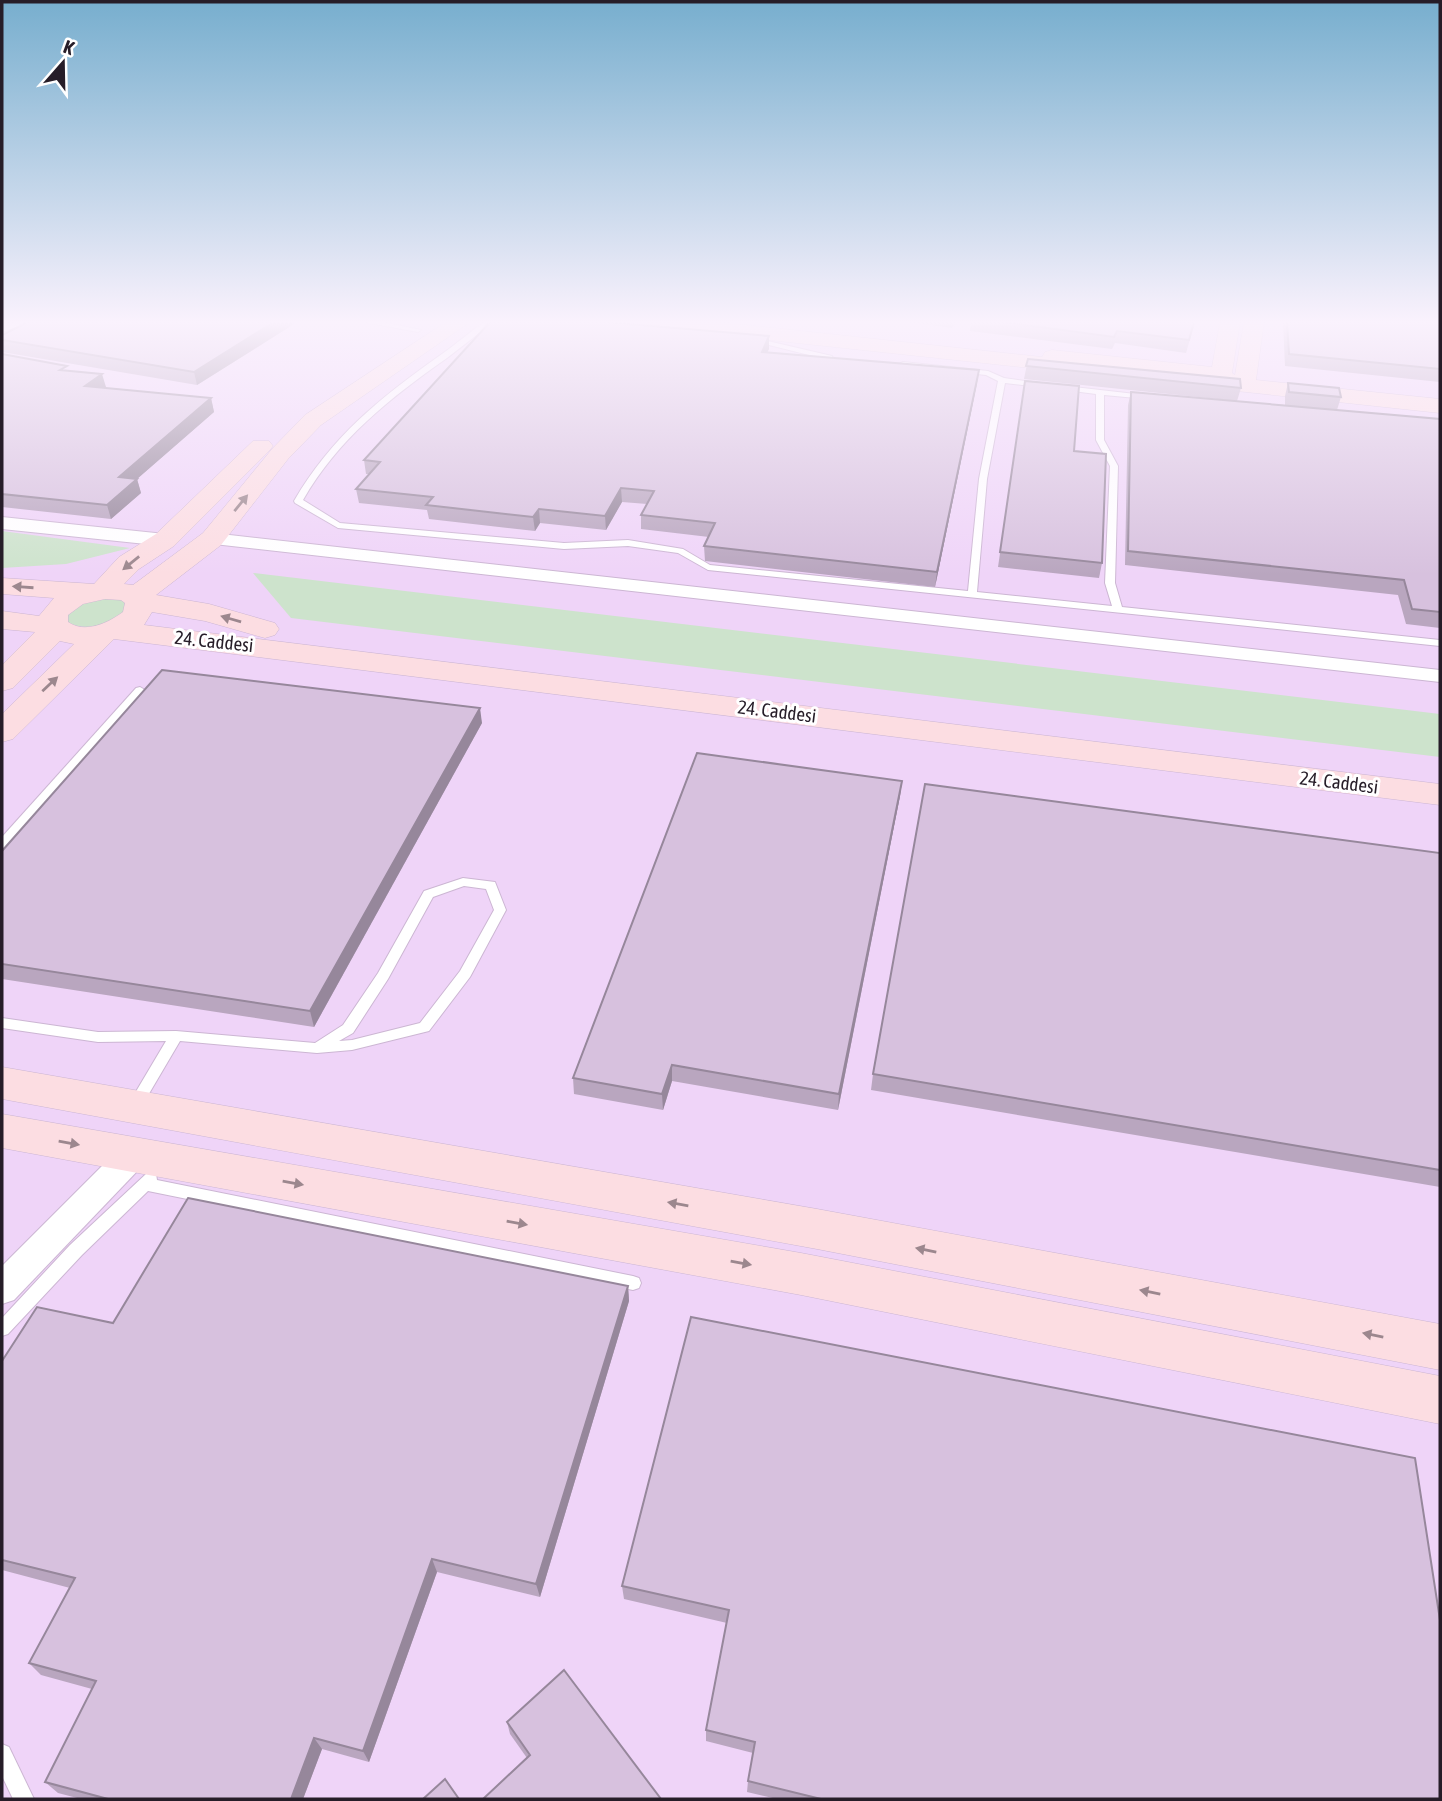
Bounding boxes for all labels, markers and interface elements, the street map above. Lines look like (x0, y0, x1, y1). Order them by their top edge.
north arrow (28, 28, 98, 98)
text: K (61, 35, 78, 59)
one-way arrow (234, 494, 249, 512)
one-way arrow (122, 556, 140, 571)
one-way arrow (11, 582, 33, 593)
one-way arrow (220, 614, 241, 624)
street label: 24. Caddesi (174, 626, 254, 656)
one-way arrow (41, 676, 58, 692)
street label: 24. Caddesi (736, 695, 818, 727)
street label: 24. Caddesi (1298, 766, 1380, 798)
one-way arrow (58, 1138, 80, 1149)
one-way arrow (282, 1178, 304, 1189)
one-way arrow (667, 1198, 689, 1209)
one-way arrow (506, 1218, 528, 1229)
one-way arrow (915, 1244, 937, 1255)
one-way arrow (730, 1258, 752, 1269)
one-way arrow (1139, 1286, 1161, 1297)
one-way arrow (1362, 1329, 1384, 1340)

